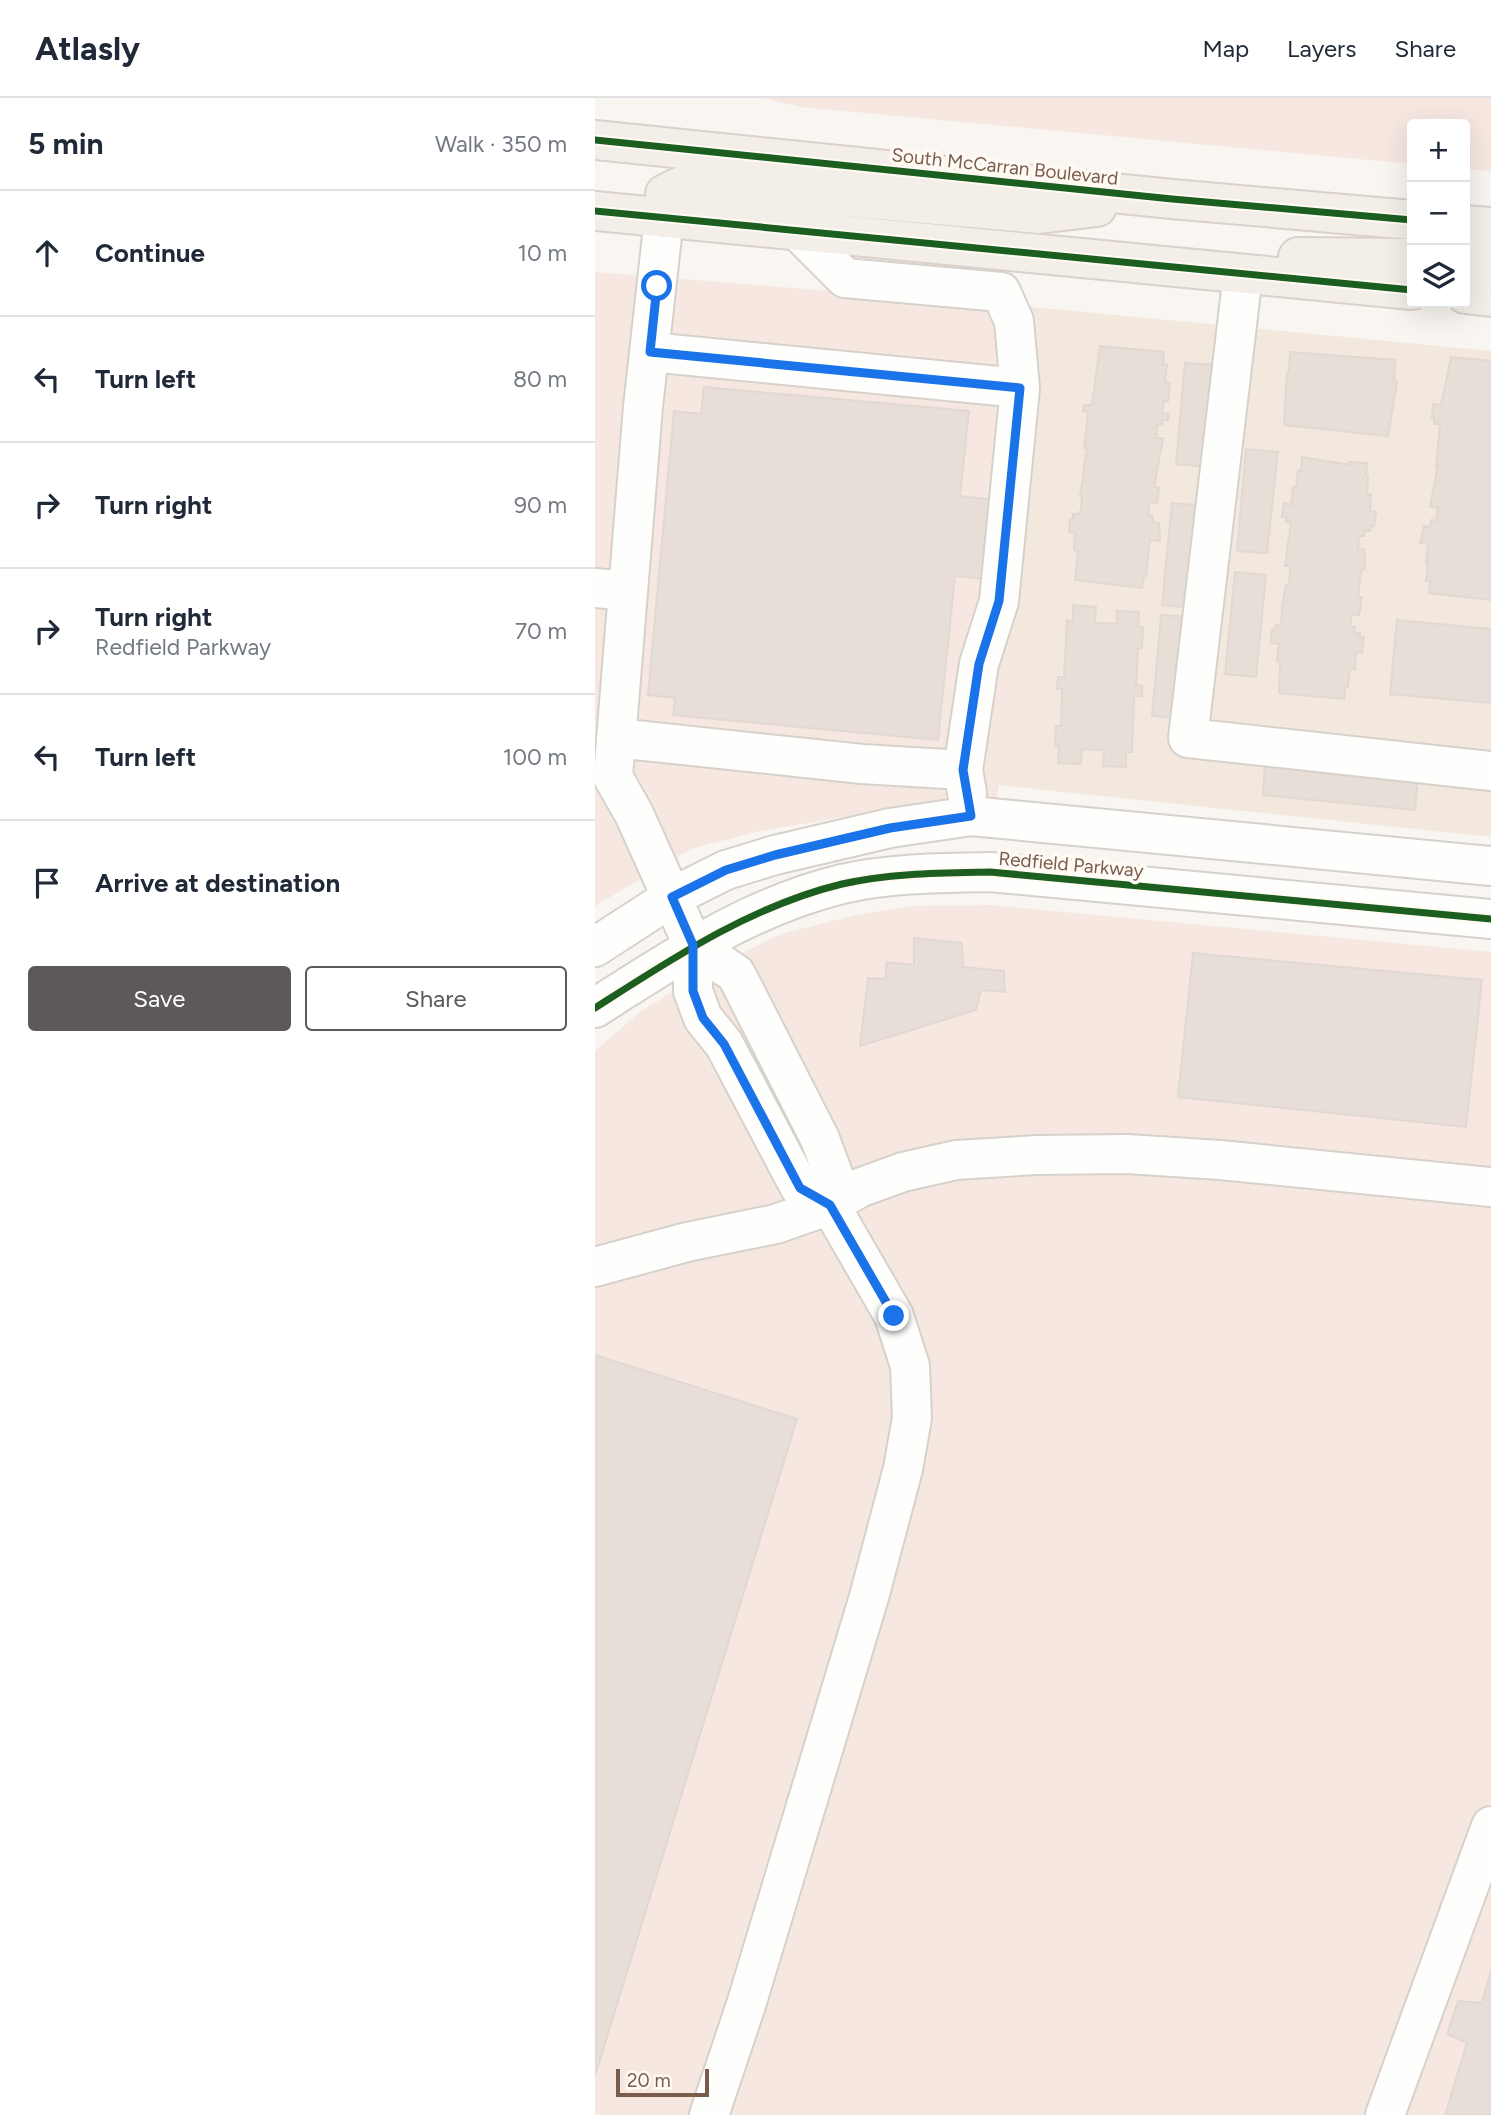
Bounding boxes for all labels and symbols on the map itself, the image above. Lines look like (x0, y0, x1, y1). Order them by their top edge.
street label: South McCarran Boulevard (890, 143, 1119, 190)
route start (641, 270, 672, 301)
street label: Redfield Parkway (997, 847, 1144, 882)
route end (878, 1300, 909, 1331)
scale bar (616, 2066, 709, 2098)

